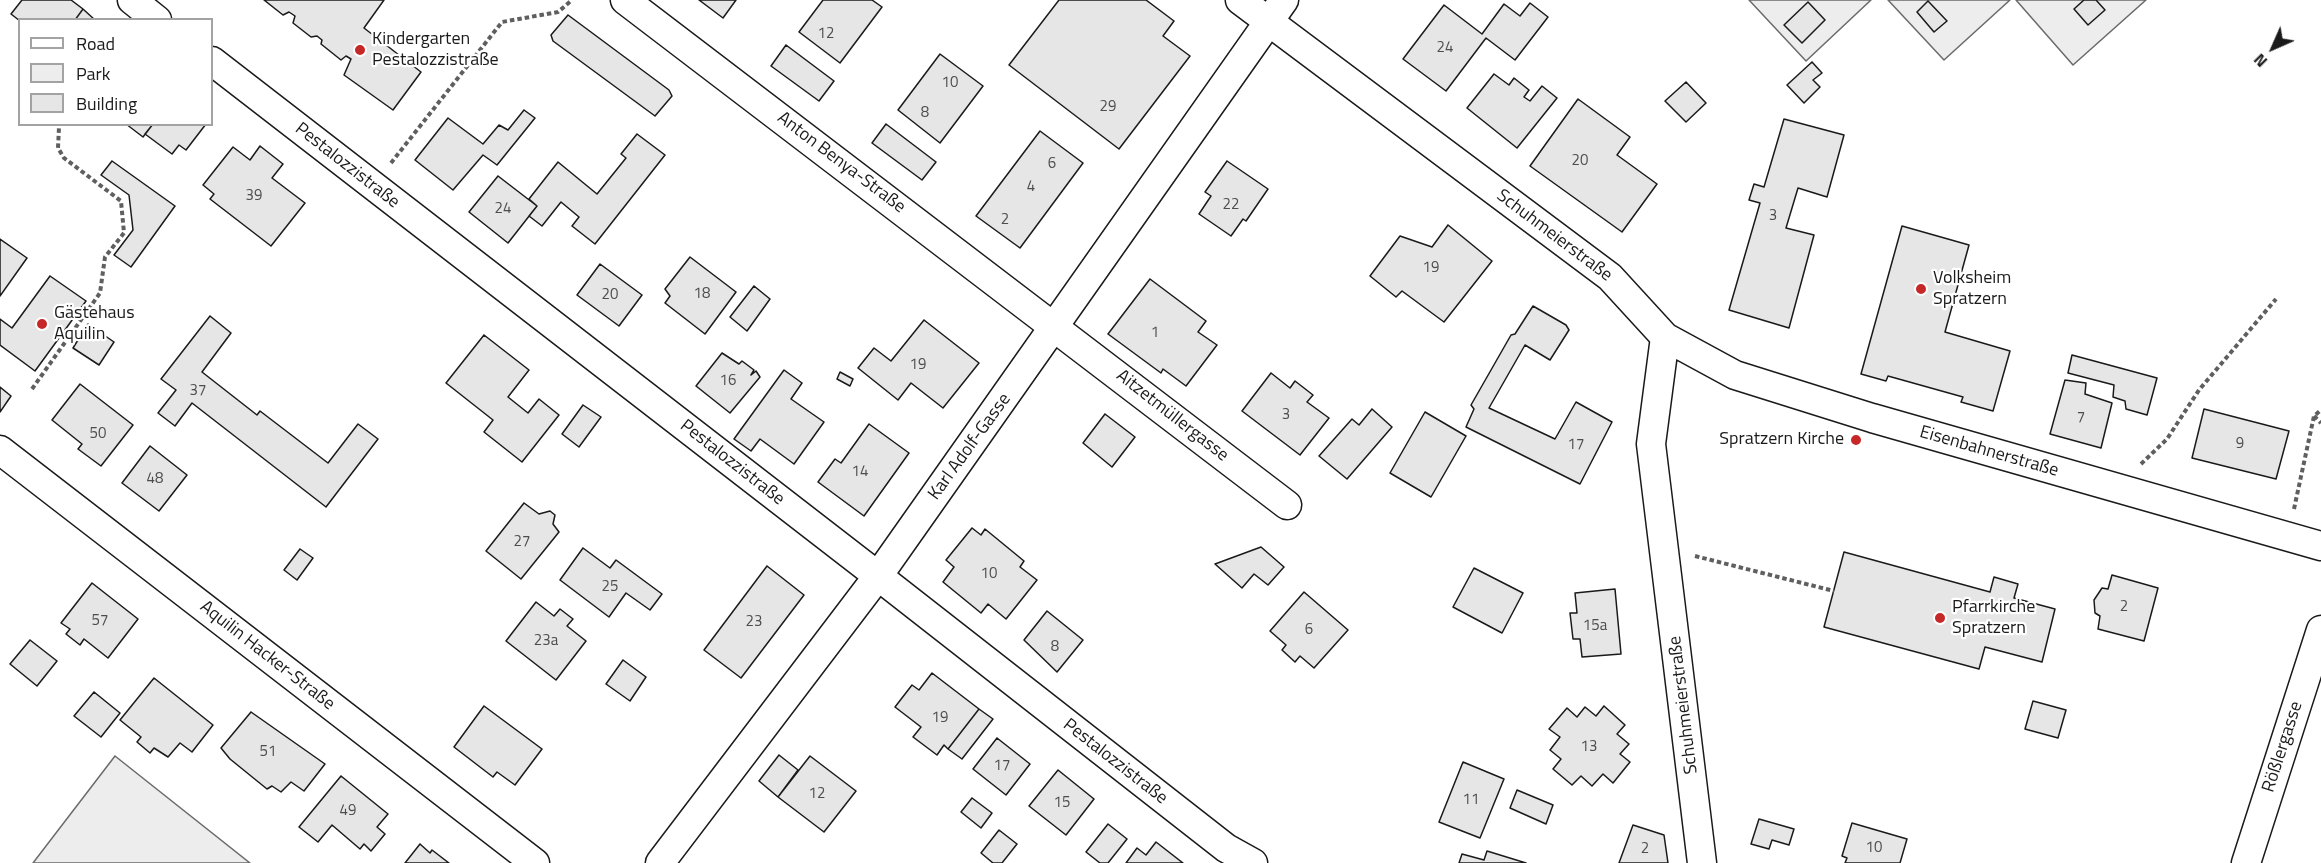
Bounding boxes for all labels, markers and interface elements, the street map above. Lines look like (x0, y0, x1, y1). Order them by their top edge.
legend (18, 18, 213, 126)
north arrow (2243, 18, 2303, 78)
house number: 12 (818, 25, 834, 43)
place label: Kindergarten Pestalozzistraße (372, 29, 499, 72)
text: Road (76, 30, 115, 57)
house number: 24 (1437, 39, 1453, 57)
marker: Kindergarten Pestalozzistraße (353, 43, 367, 57)
text: N (2248, 48, 2273, 73)
text: Park (76, 60, 110, 87)
house number: 10 (942, 74, 958, 92)
text: Building (76, 90, 137, 117)
house number: 29 (1100, 98, 1116, 116)
house number: 8 (921, 104, 929, 122)
street label: Anton Benya-Straße (773, 108, 909, 218)
street label: Pestalozzistraße (290, 118, 404, 214)
house number: 20 (1572, 152, 1588, 170)
house number: 6 (1048, 155, 1056, 173)
house number: 4 (1027, 178, 1035, 196)
street label: Schuhmeierstraße (1492, 185, 1616, 287)
house number: 39 (246, 187, 262, 205)
house number: 22 (1223, 196, 1239, 214)
house number: 24 (495, 200, 511, 218)
house number: 3 (1769, 207, 1777, 225)
house number: 2 (1001, 211, 1009, 229)
house number: 19 (1423, 259, 1439, 277)
place label: Volksheim Spratzern (1933, 268, 2011, 310)
marker: Volksheim Spratzern (1914, 282, 1928, 296)
house number: 18 (694, 285, 710, 303)
house number: 20 (602, 286, 618, 304)
place label: Gästehaus Aquilin (54, 303, 134, 346)
marker: Gästehaus Aquilin (35, 317, 49, 331)
house number: 1 (1151, 324, 1159, 342)
house number: 19 (910, 356, 926, 374)
street label: Aitzetmüllergasse (1111, 365, 1233, 467)
house number: 16 (720, 372, 736, 390)
house number: 37 (190, 382, 206, 400)
street label: Karl Adolf-Gasse (924, 390, 1016, 504)
house number: 3 (1282, 406, 1290, 424)
house number: 7 (2077, 409, 2085, 427)
street label: Pestalozzistraße (675, 415, 789, 511)
street label: Eisenbahnerstraße (1917, 422, 2061, 482)
house number: 50 (90, 425, 106, 443)
place label: Spratzern Kirche (1719, 429, 1844, 451)
marker: Spratzern Kirche (1849, 433, 1863, 447)
house number: 9 (2236, 435, 2244, 453)
house number: 17 (1568, 436, 1584, 454)
house number: 14 (852, 463, 868, 481)
house number: 48 (147, 470, 163, 488)
house number: 27 (514, 533, 530, 551)
house number: 10 (981, 565, 997, 583)
house number: 25 (602, 578, 618, 596)
street label: Aquilin Hacker-Straße (195, 597, 339, 715)
place label: Pfarrkirche Spratzern (1952, 597, 2035, 640)
house number: 2 (2120, 598, 2128, 616)
marker: Pfarrkirche Spratzern (1933, 611, 1947, 625)
house number: 57 (92, 612, 108, 630)
house number: 23 (746, 613, 762, 631)
house number: 15a (1583, 617, 1607, 635)
house number: 6 (1305, 621, 1313, 639)
house number: 23a (534, 632, 558, 650)
street label: Schuhmeierstraße (1665, 635, 1703, 775)
house number: 8 (1051, 638, 1059, 656)
street label: Rößlergasse (2258, 699, 2308, 795)
house number: 19 (932, 709, 948, 727)
street label: Pestalozzistraße (1058, 714, 1172, 810)
house number: 13 (1581, 738, 1597, 756)
house number: 51 (260, 743, 276, 761)
house number: 17 (994, 757, 1010, 775)
house number: 12 (809, 785, 825, 803)
house number: 11 (1463, 791, 1479, 809)
house number: 15 (1054, 794, 1070, 812)
house number: 49 (340, 802, 356, 820)
house number: 10 (1866, 839, 1882, 857)
house number: 2 (1641, 840, 1649, 858)

